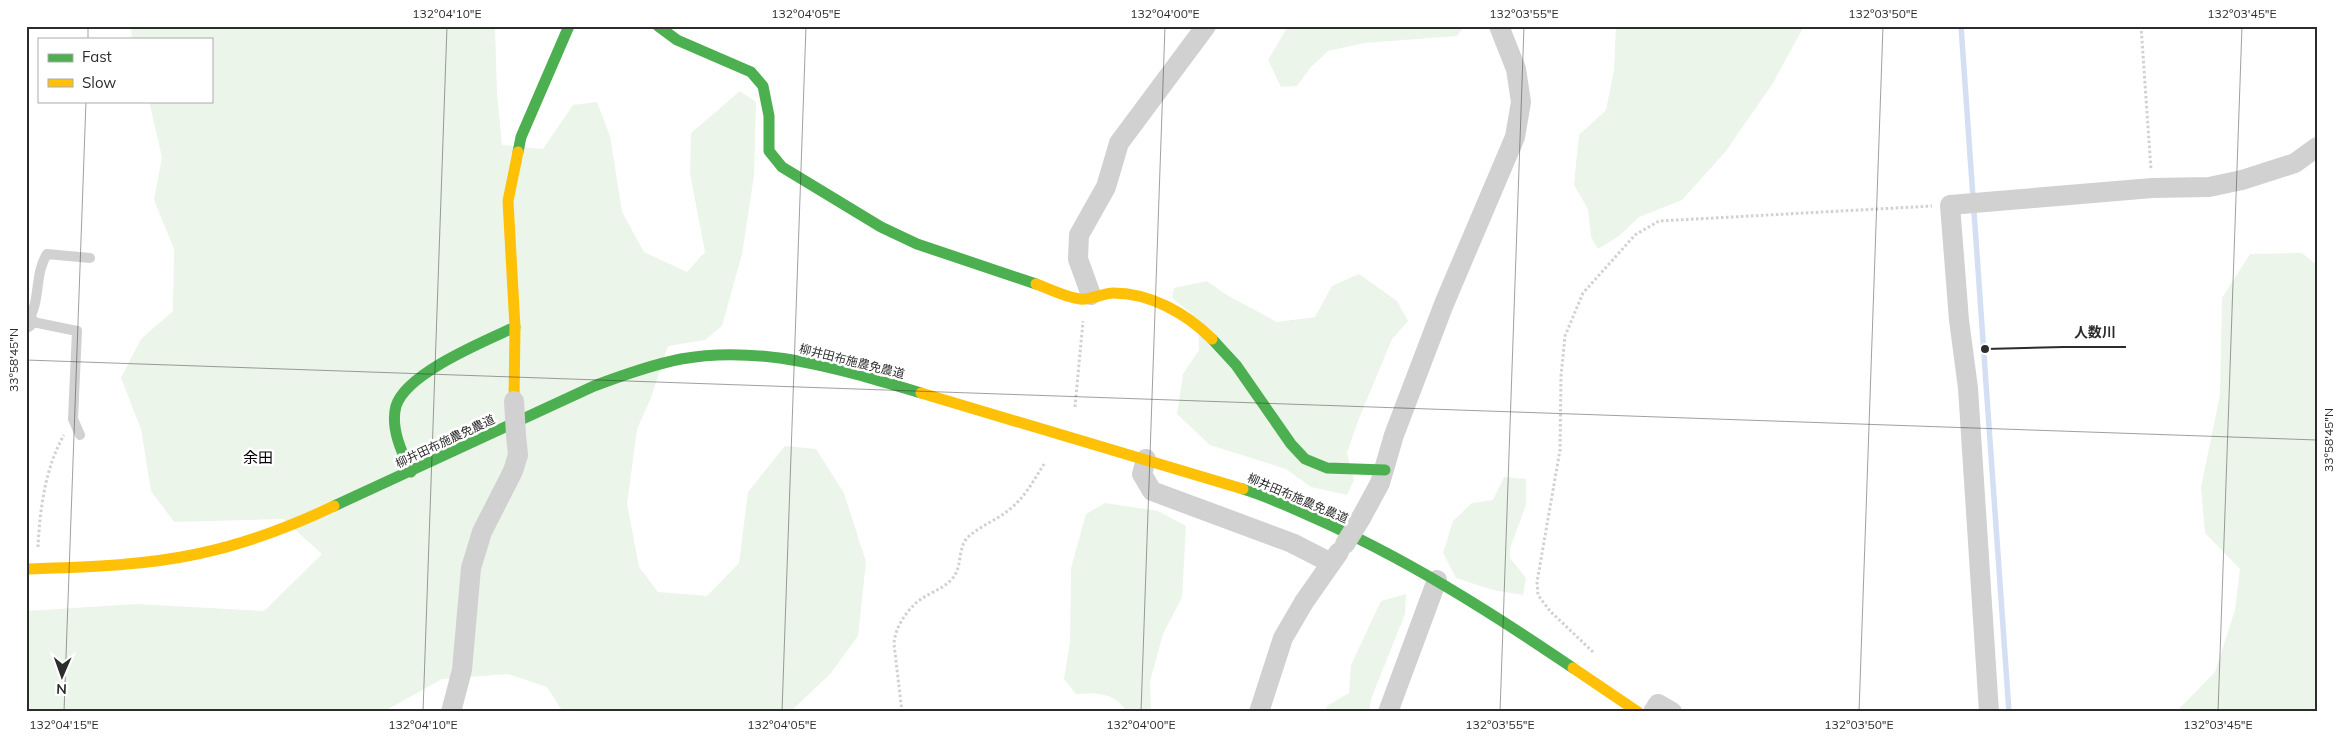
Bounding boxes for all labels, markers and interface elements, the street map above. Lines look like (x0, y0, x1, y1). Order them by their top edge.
text: 132°04'10"E (412, 6, 482, 21)
text: 132°04'05"E (771, 6, 841, 21)
text: 132°04'00"E (1130, 6, 1200, 21)
text: 132°03'55"E (1489, 6, 1559, 21)
text: 132°03'50"E (1848, 6, 1918, 21)
text: 132°03'45"E (2207, 6, 2277, 21)
legend (38, 38, 212, 102)
text: Fast (82, 47, 112, 66)
text: Slow (82, 73, 116, 92)
callout: 人数川 (2064, 318, 2126, 347)
text: 人数川 (2074, 323, 2116, 341)
text: 33°58'45"N (6, 328, 21, 392)
street label: 柳井田布施農免農道 (798, 341, 906, 381)
text: 33°58'45"N (2321, 408, 2336, 472)
street label: 柳井田布施農免農道 (393, 411, 497, 471)
district label: 余田 (243, 448, 273, 467)
street label: 柳井田布施農免農道 (1245, 470, 1351, 526)
north arrow (38, 650, 88, 700)
text: N (56, 680, 67, 698)
text: 132°04'15"E (29, 717, 99, 732)
text: 132°04'10"E (388, 717, 458, 732)
text: 132°04'05"E (747, 717, 817, 732)
text: 132°04'00"E (1106, 717, 1176, 732)
text: 132°03'55"E (1465, 717, 1535, 732)
text: 132°03'50"E (1824, 717, 1894, 732)
text: 132°03'45"E (2183, 717, 2253, 732)

